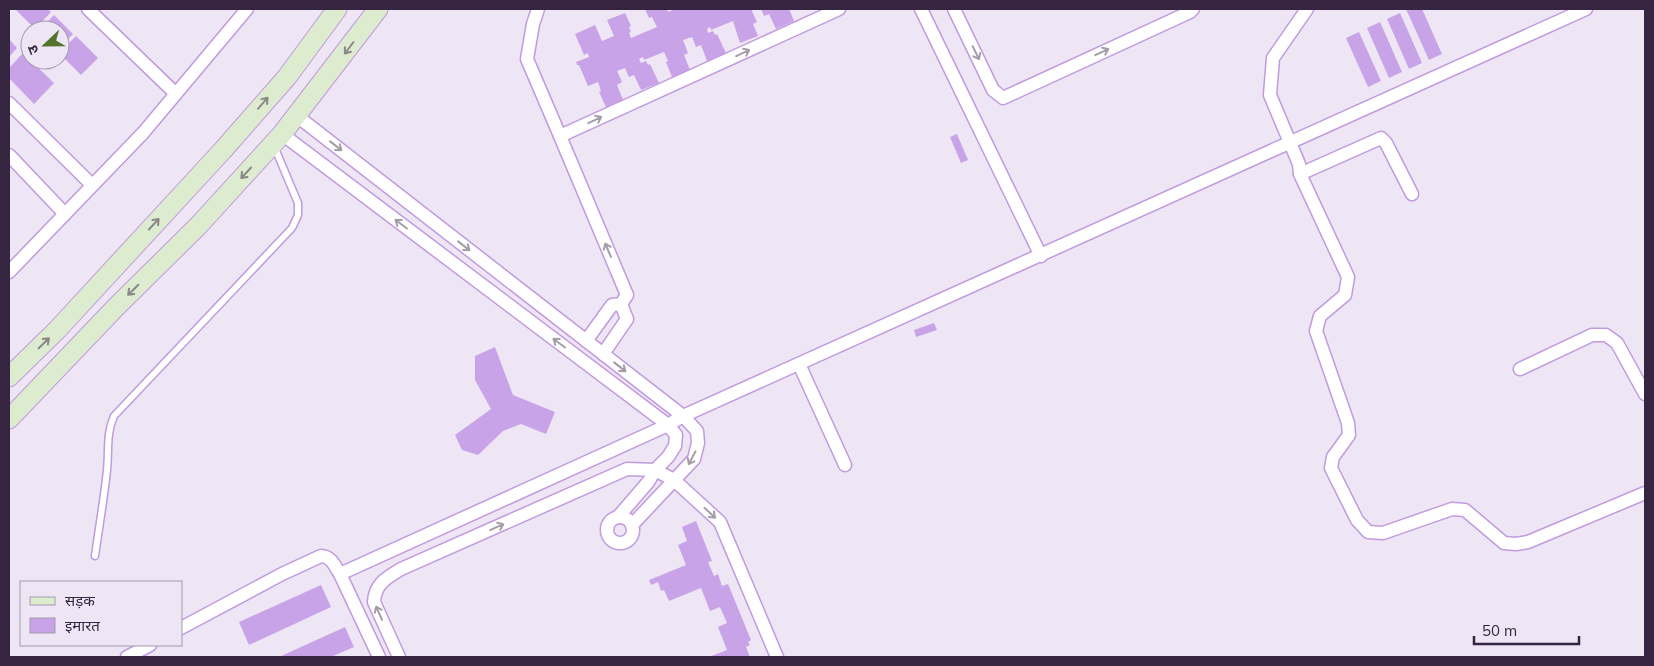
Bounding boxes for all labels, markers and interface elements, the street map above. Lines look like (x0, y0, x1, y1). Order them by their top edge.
north arrow (20, 20, 70, 70)
one-way arrow (344, 41, 354, 55)
text: उ (23, 42, 43, 57)
one-way arrow (971, 45, 981, 60)
one-way arrow (735, 47, 750, 57)
one-way arrow (1094, 47, 1109, 56)
one-way arrow (258, 97, 269, 110)
one-way arrow (587, 115, 602, 124)
one-way arrow (329, 140, 342, 151)
one-way arrow (240, 167, 252, 180)
one-way arrow (148, 217, 160, 230)
one-way arrow (394, 219, 408, 229)
one-way arrow (457, 240, 470, 251)
one-way arrow (602, 243, 612, 258)
one-way arrow (127, 284, 140, 296)
one-way arrow (37, 337, 50, 349)
one-way arrow (553, 337, 566, 348)
one-way arrow (613, 362, 626, 373)
one-way arrow (687, 450, 697, 465)
one-way arrow (703, 507, 716, 519)
one-way arrow (489, 521, 504, 531)
legend (20, 581, 182, 646)
text: सड़क (65, 591, 95, 610)
one-way arrow (374, 606, 383, 621)
scale bar (1474, 614, 1579, 646)
text: इमारत (65, 616, 100, 635)
text: 50 m (1482, 621, 1517, 640)

